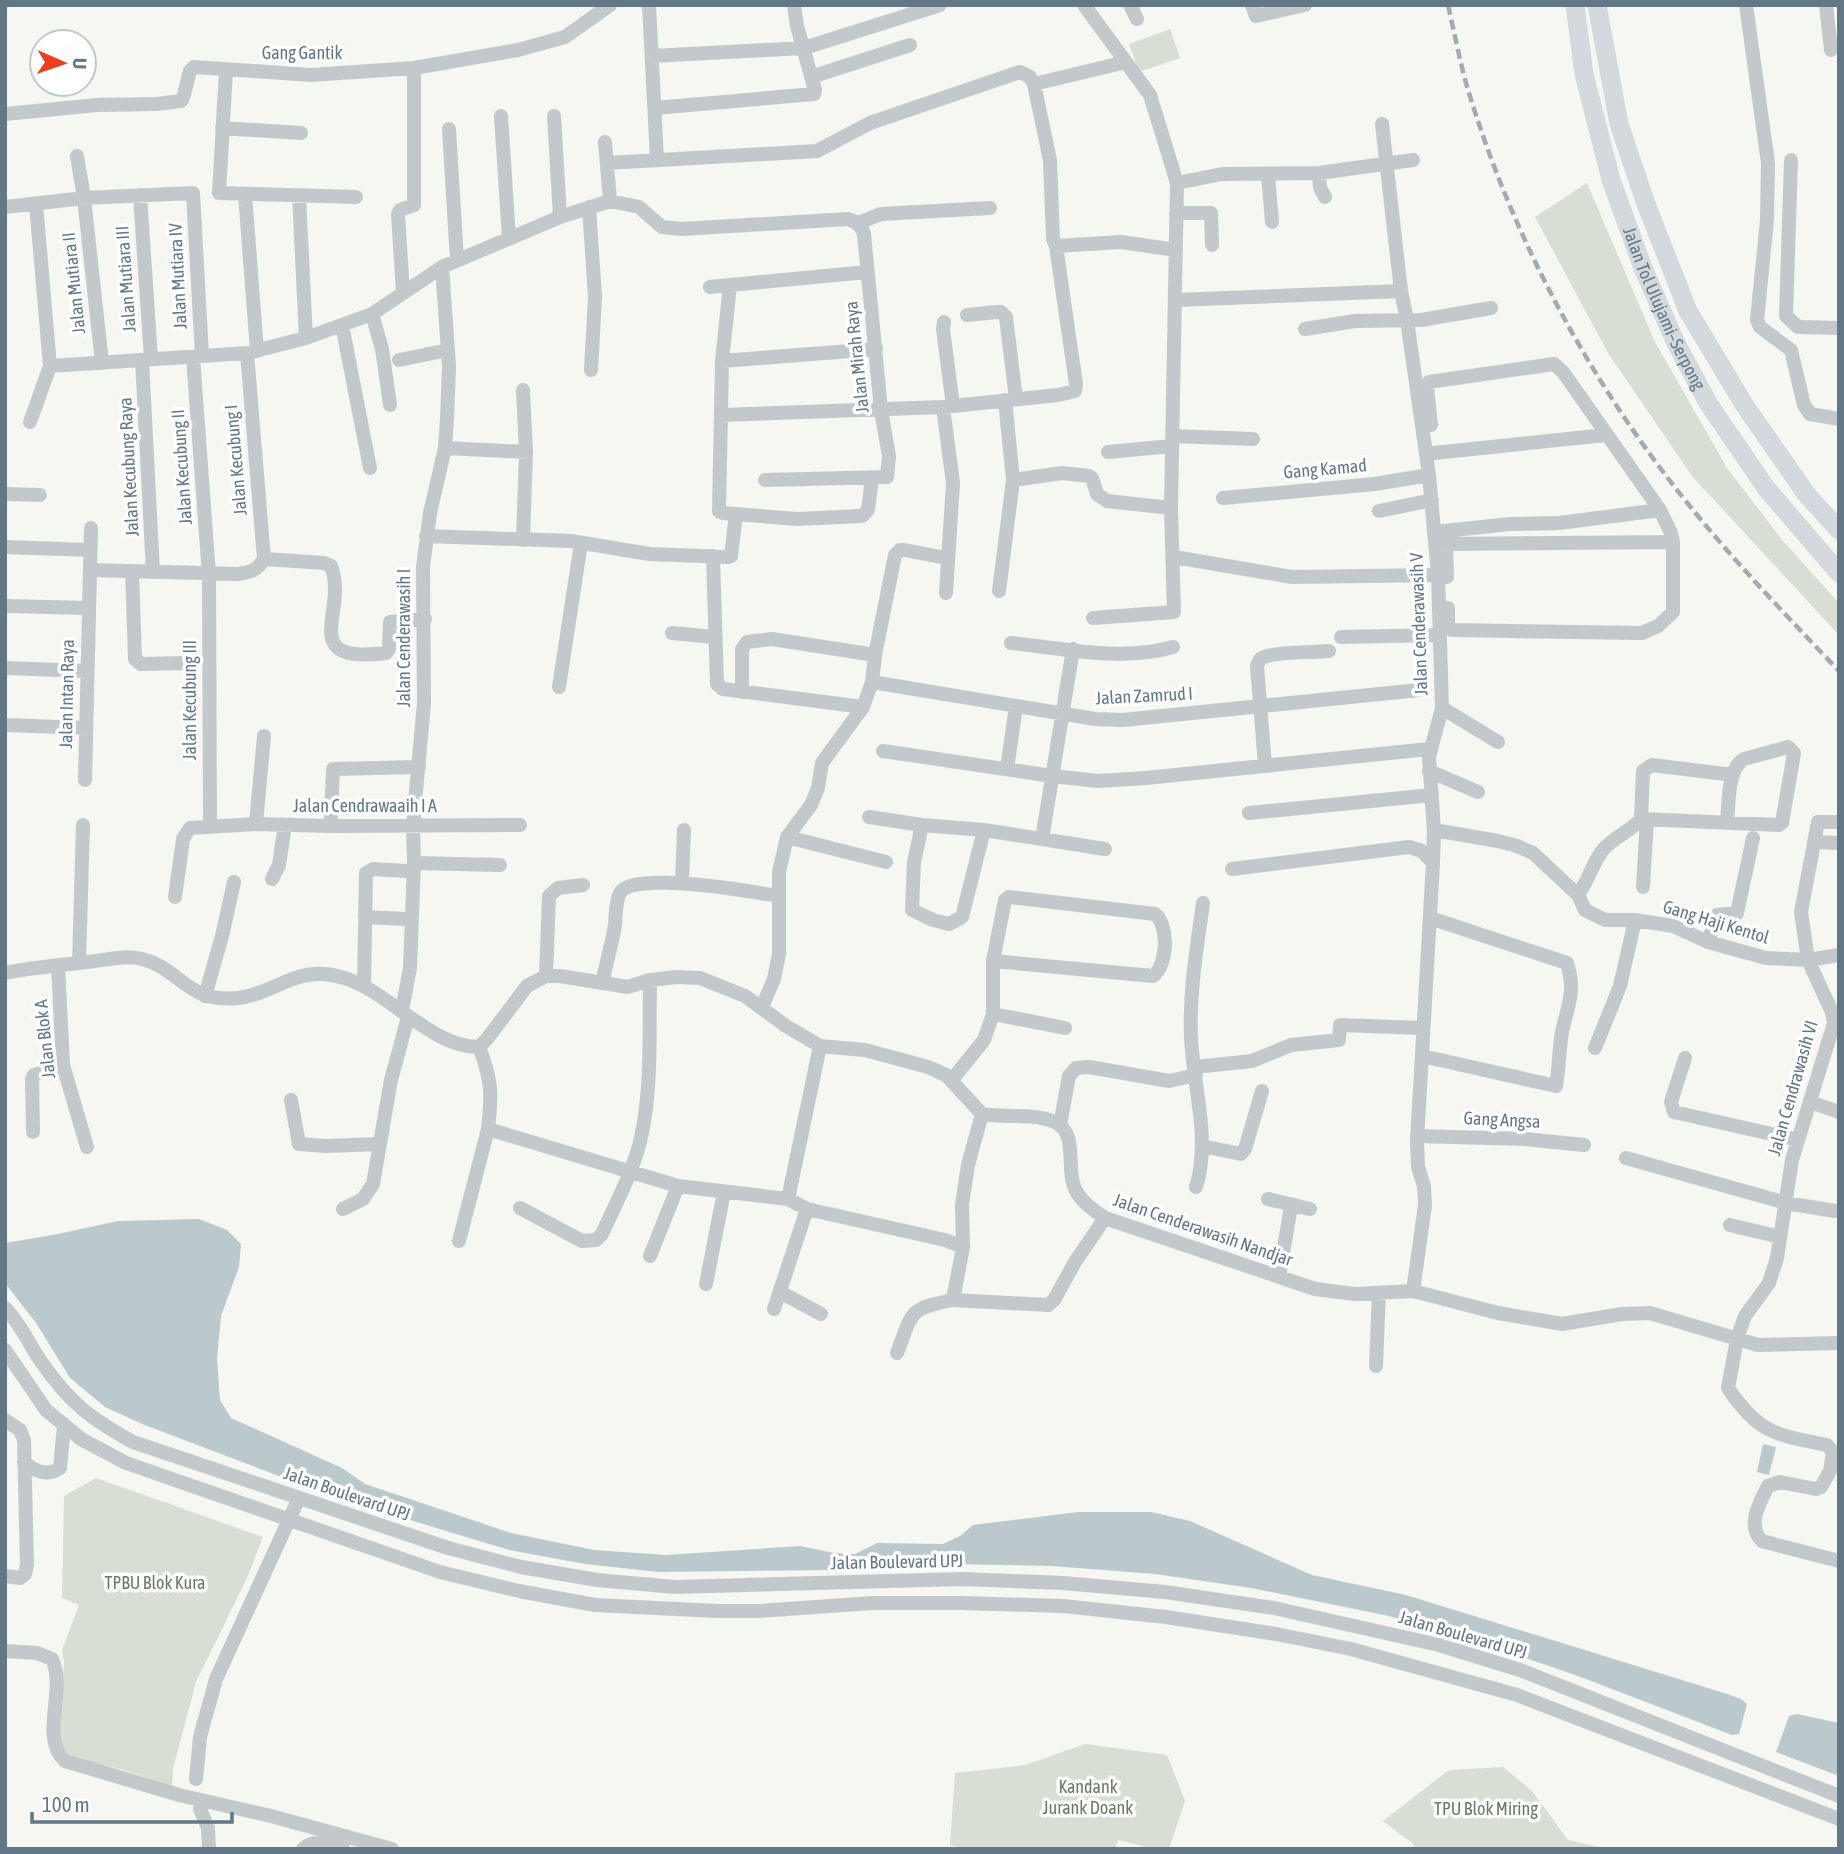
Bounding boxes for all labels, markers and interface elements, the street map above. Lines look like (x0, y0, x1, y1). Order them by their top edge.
north arrow (28, 28, 98, 98)
street label: Gang Gantik (262, 42, 342, 63)
text: U (69, 58, 91, 70)
street label: Jalan Mutiara IV (164, 222, 191, 330)
street label: Jalan Tol Ulujami–Serpong (1619, 224, 1710, 394)
street label: Jalan Mutiara III (111, 225, 140, 333)
street label: Jalan Mutiara II (58, 231, 89, 335)
street label: Jalan Mirah Raya (840, 300, 873, 414)
street label: Jalan Kecubung Raya (114, 397, 143, 537)
street label: Jalan Kecubung I (220, 404, 251, 516)
street label: Jalan Kecubung II (167, 409, 196, 525)
street label: Gang Kamad (1282, 454, 1367, 483)
street label: Jalan Cenderawasih V (1406, 552, 1431, 696)
street label: Jalan Cenderawasih I (393, 569, 414, 707)
street label: Jalan Intan Raya (55, 639, 78, 749)
street label: Jalan Kecubung III (179, 640, 200, 760)
street label: Jalan Zamrud I (1095, 682, 1193, 709)
street label: Jalan Cendrawaaih I A (293, 795, 437, 816)
street label: Gang Haji Kentol (1660, 895, 1772, 948)
street label: Jalan Blok A (30, 998, 59, 1080)
street label: Jalan Cendrawasih VI (1763, 1018, 1822, 1158)
street label: Gang Angsa (1463, 1107, 1541, 1132)
street label: Jalan Cenderawasih Nandjar (1111, 1189, 1296, 1270)
street label: Jalan Boulevard UPJ (281, 1462, 413, 1525)
street label: Jalan Boulevard UPJ (831, 1550, 963, 1573)
park label: TPBU Blok Kura (105, 1572, 205, 1593)
street label: Jalan Boulevard UPJ (1397, 1606, 1530, 1663)
park label: Kandank Jurank Doank (1043, 1776, 1133, 1818)
scale bar (32, 1780, 231, 1824)
text: 100 m (42, 1792, 90, 1816)
park label: TPU Blok Miring (1434, 1798, 1538, 1819)

